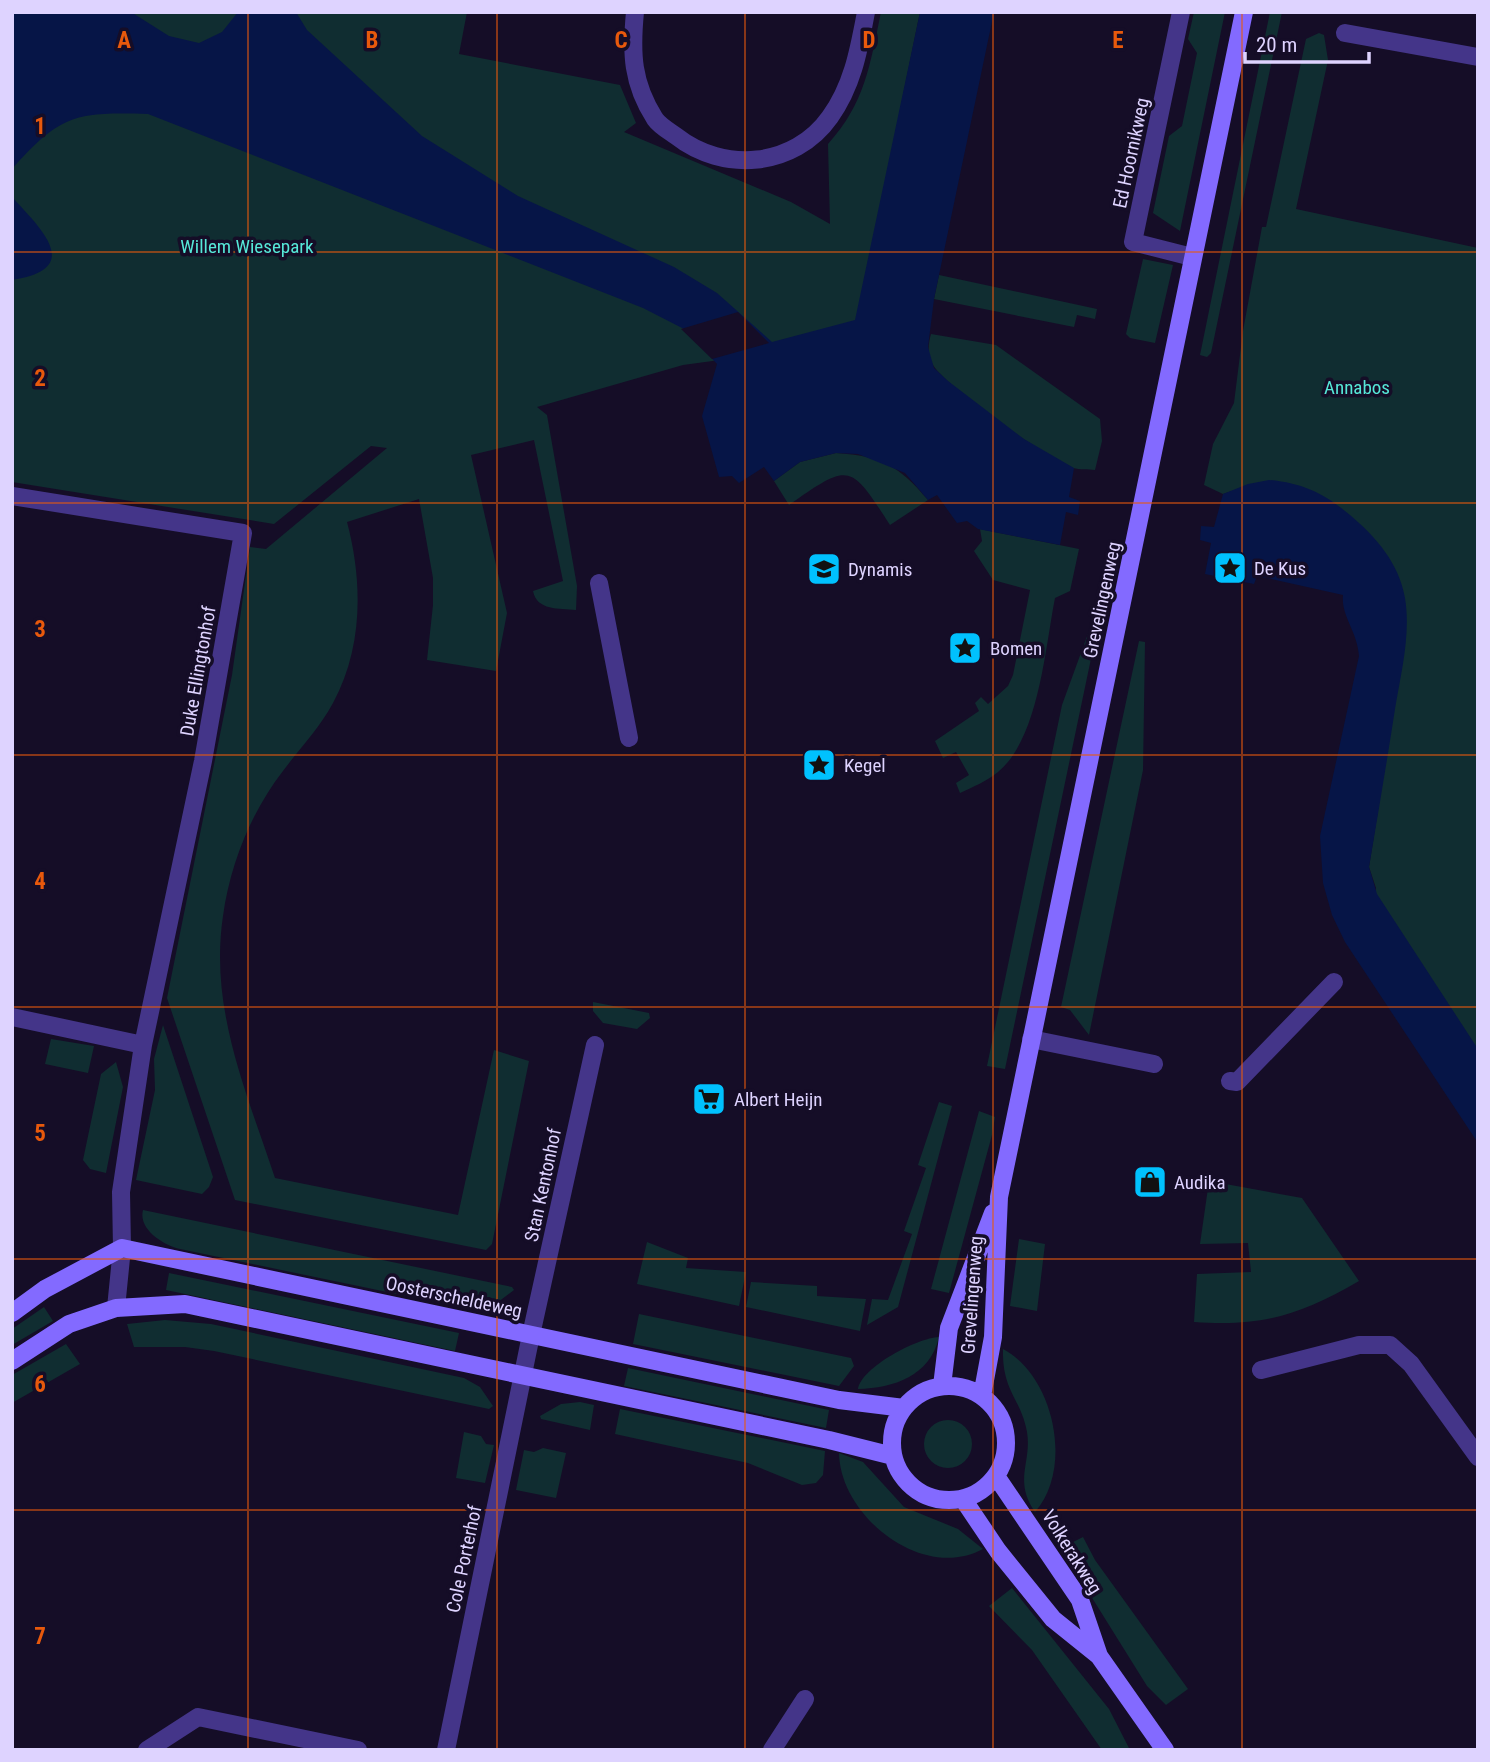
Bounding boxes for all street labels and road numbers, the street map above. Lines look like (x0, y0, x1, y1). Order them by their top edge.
street label: Ed Hoornikweg (1108, 96, 1154, 210)
street label: Grevelingenweg (1078, 540, 1126, 660)
street label: Duke Ellingtonhof (175, 604, 221, 738)
street label: Stan Kentonhof (520, 1126, 566, 1244)
street label: Grevelingenweg (956, 1235, 988, 1355)
street label: Oosterscheldeweg (384, 1271, 524, 1323)
street label: Cole Porterhof (441, 1503, 487, 1615)
street label: Volkerakweg (1037, 1506, 1107, 1598)

